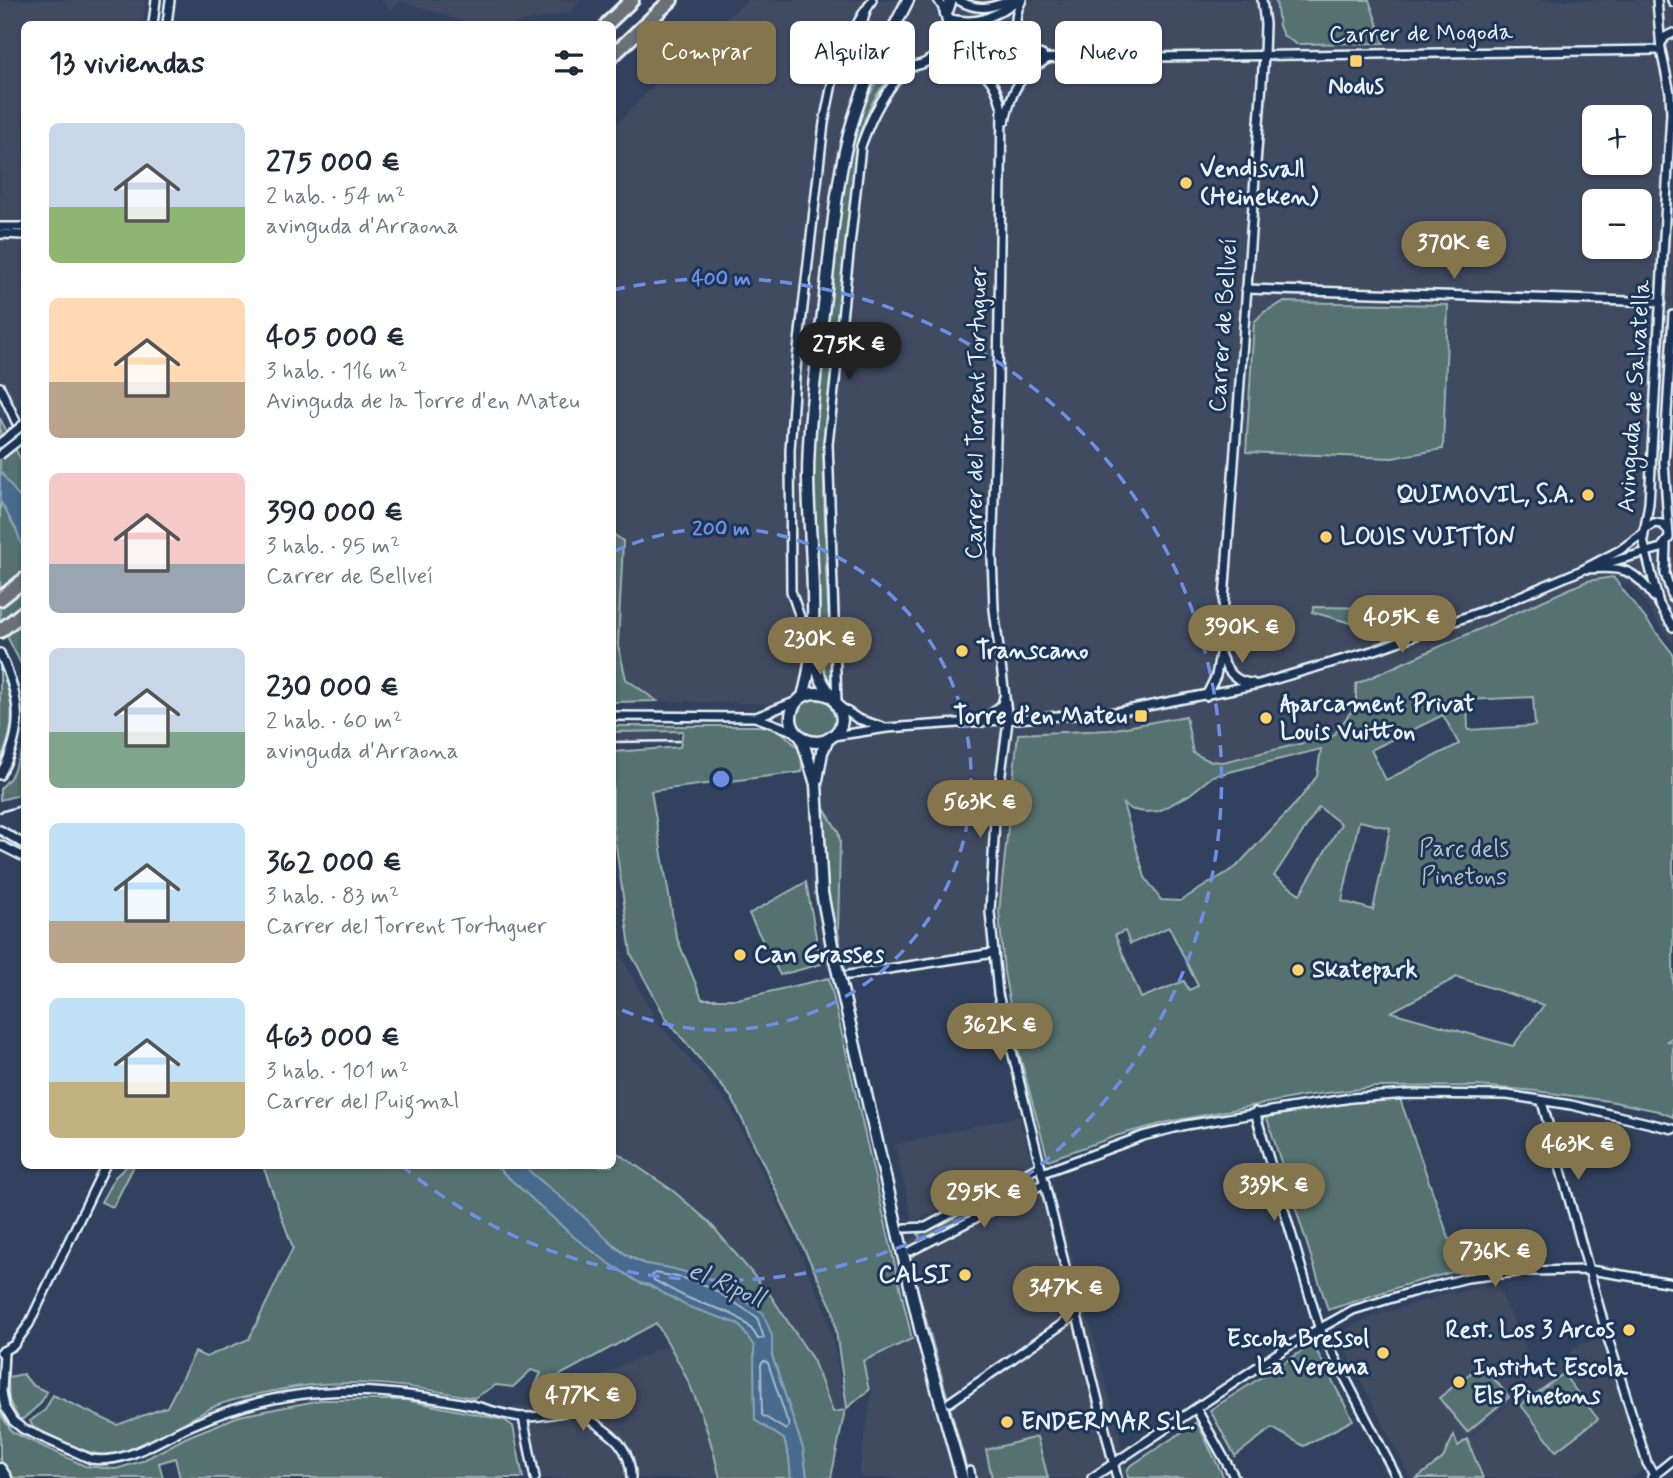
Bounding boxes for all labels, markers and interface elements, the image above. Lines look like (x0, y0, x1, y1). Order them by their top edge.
street label: Carrer de Mogoda (1329, 17, 1514, 51)
chip: Comprar (637, 21, 776, 84)
chip: Alquilar (790, 21, 915, 84)
chip: Filtros (929, 21, 1041, 84)
chip: Nuevo (1055, 21, 1162, 84)
text: 13 viviendas (49, 44, 205, 83)
icon: filters (550, 44, 588, 82)
marker: Nodus (1348, 53, 1364, 69)
place label: Nodus (1328, 71, 1384, 102)
map controls (1582, 105, 1652, 259)
button: + (1582, 105, 1652, 175)
text: 275 000 € (266, 143, 400, 182)
icon: home (105, 151, 189, 235)
place label: Vendisvall (Heineken) (1200, 154, 1319, 213)
marker: Vendisvall (Heineken) (1178, 175, 1194, 191)
text: 2 hab. · 54 m² (266, 182, 405, 212)
button: − (1582, 189, 1652, 259)
text: avinguda d'Arraona (266, 212, 459, 242)
pin: 370K € (1397, 222, 1511, 281)
text: 370K € (1417, 229, 1491, 259)
street label: Carrer de Bellveí (1202, 237, 1246, 413)
text: 400 m (691, 265, 751, 293)
street label: Carrer del Torrent Tortuguer (959, 266, 995, 560)
street label: Avinguda de Salvatella (1611, 278, 1661, 514)
text: 405 000 € (266, 318, 405, 357)
pin: 275K € (792, 322, 906, 382)
icon: home (105, 326, 189, 410)
text: 275K € (812, 330, 886, 360)
text: 3 hab. · 116 m² (266, 357, 408, 387)
text: Avinguda de la Torre d'en Mateu (266, 387, 580, 417)
place label: QUIMOVIL, S.A. (1396, 480, 1574, 511)
marker: QUIMOVIL, S.A. (1580, 487, 1596, 503)
text: 390 000 € (266, 493, 403, 532)
icon: home (105, 501, 189, 585)
text: 200 m (692, 515, 750, 543)
place label: LOUIS VUITTON (1340, 522, 1515, 553)
marker: LOUIS VUITTON (1318, 529, 1334, 545)
text: 3 hab. · 95 m² (266, 532, 400, 562)
text: Carrer de Bellveí (266, 562, 434, 592)
pin: 405K € (1345, 596, 1459, 655)
text: 405K € (1364, 603, 1440, 633)
pin: 390K € (1185, 606, 1299, 665)
text: 390K € (1204, 613, 1280, 643)
pin: 230K € (763, 618, 877, 677)
text: 230K € (784, 625, 856, 655)
place label: Transcano (976, 636, 1088, 667)
marker: Transcano (954, 643, 970, 659)
text: 230 000 € (266, 668, 399, 707)
icon: home (105, 676, 189, 760)
place label: Aparcament Privat Louis Vuitton (1280, 689, 1476, 748)
place label: Torre d’en Mateu (953, 701, 1127, 732)
text: 2 hab. · 60 m² (266, 707, 402, 737)
marker: Torre d’en Mateu (1133, 708, 1149, 724)
marker: Aparcament Privat Louis Vuitton (1258, 710, 1274, 726)
text: avinguda d'Arraona (266, 737, 459, 767)
centre of rings (709, 767, 733, 791)
pin: 563K € (923, 780, 1037, 840)
text: 563K € (943, 788, 1017, 818)
park label: Parc dels Pinetons (1419, 834, 1509, 893)
text: 362 000 € (266, 843, 402, 882)
icon: home (105, 851, 189, 935)
text: 3 hab. · 83 m² (266, 882, 399, 912)
text: Carrer del Torrent Tortuguer (266, 912, 547, 942)
place label: Can Grasses (754, 940, 884, 971)
marker: Can Grasses (732, 947, 748, 963)
place label: Skatepark (1312, 955, 1417, 986)
marker: Skatepark (1290, 962, 1306, 978)
pin: 362K € (943, 1004, 1057, 1063)
text: 362K € (963, 1011, 1037, 1041)
text: 463 000 € (266, 1018, 400, 1057)
icon: home (105, 1026, 189, 1110)
text: 3 hab. · 101 m² (266, 1057, 409, 1087)
text: Carrer del Puigmal (266, 1087, 459, 1117)
pin: 463K € (1521, 1122, 1635, 1182)
text: 463K € (1541, 1130, 1615, 1160)
pin: 339K € (1217, 1164, 1331, 1223)
pin: 295K € (927, 1170, 1041, 1230)
text: 339K € (1239, 1171, 1309, 1201)
text: 295K € (946, 1178, 1022, 1208)
pin: 736K € (1438, 1230, 1552, 1289)
text: 736K € (1459, 1237, 1531, 1267)
water label: el Ripoll (683, 1254, 772, 1317)
place label: CALSI (878, 1260, 951, 1291)
pin: 347K € (1009, 1266, 1123, 1326)
marker: CALSI (957, 1267, 973, 1283)
text: 347K € (1029, 1274, 1103, 1304)
place label: Rest. Los 3 Arcos (1445, 1315, 1616, 1346)
marker: Rest. Los 3 Arcos (1621, 1322, 1637, 1338)
place label: Escola Bressol La Verema (1227, 1324, 1369, 1383)
marker: Escola Bressol La Verema (1375, 1345, 1391, 1361)
place label: Institut Escola Els Pinetons (1473, 1353, 1628, 1412)
pin: 477K € (526, 1374, 640, 1433)
marker: Institut Escola Els Pinetons (1451, 1374, 1467, 1390)
text: 477K € (545, 1381, 621, 1411)
place label: ENDERMAR S.L. (1021, 1407, 1195, 1438)
marker: ENDERMAR S.L. (999, 1414, 1015, 1430)

